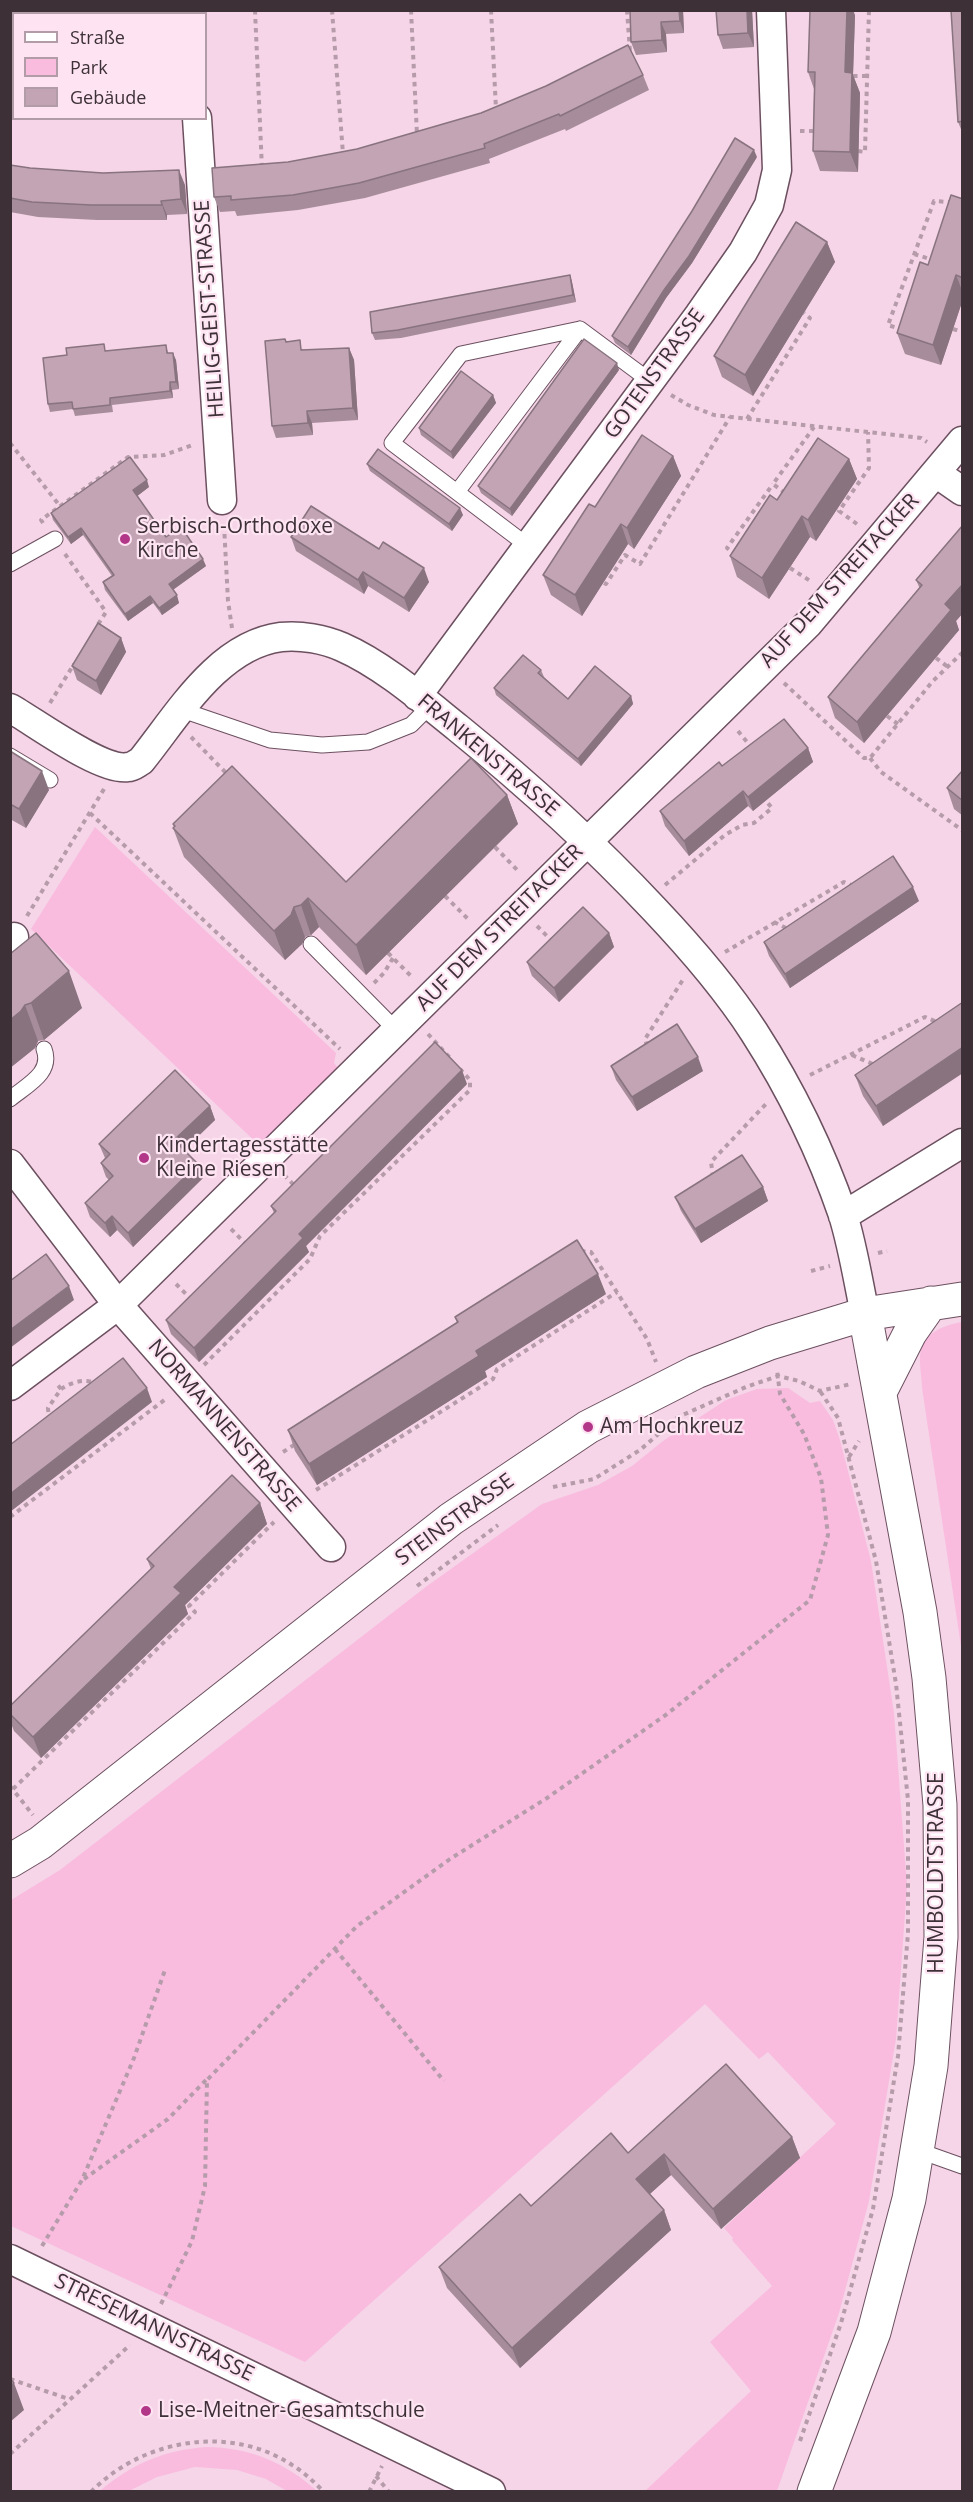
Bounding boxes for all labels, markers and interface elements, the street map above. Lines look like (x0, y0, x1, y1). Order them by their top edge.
legend (12, 12, 207, 120)
text: Straße (70, 25, 125, 49)
text: Park (70, 55, 108, 79)
text: Gebäude (70, 85, 146, 109)
street label: HEILIG-GEIST-STRASSE (190, 199, 230, 419)
street label: GOTENSTRASSE (599, 304, 711, 444)
street label: AUF DEM STREITACKER (755, 489, 925, 673)
place label: Serbisch-Orthodoxe Kirche (137, 514, 333, 564)
marker: Serbisch-Orthodoxe Kirche (118, 532, 132, 546)
street label: FRANKENSTRASSE (412, 689, 564, 823)
street label: AUF DEM STREITACKER (411, 839, 589, 1017)
place label: Kindertagesstätte Kleine Riesen (156, 1133, 329, 1183)
marker: Kindertagesstätte Kleine Riesen (137, 1151, 151, 1165)
street label: NORMANNENSTRASSE (142, 1335, 306, 1517)
place label: Am Hochkreuz (600, 1414, 743, 1440)
marker: Am Hochkreuz (581, 1420, 595, 1434)
street label: STEINSTRASSE (391, 1469, 519, 1571)
street label: HUMBOLDTSTRASSE (924, 1772, 950, 1974)
street label: STRESEMANNSTRASSE (50, 2269, 258, 2387)
place label: Lise-Meitner-Gesamtschule (158, 2398, 425, 2424)
marker: Lise-Meitner-Gesamtschule (139, 2404, 153, 2418)

